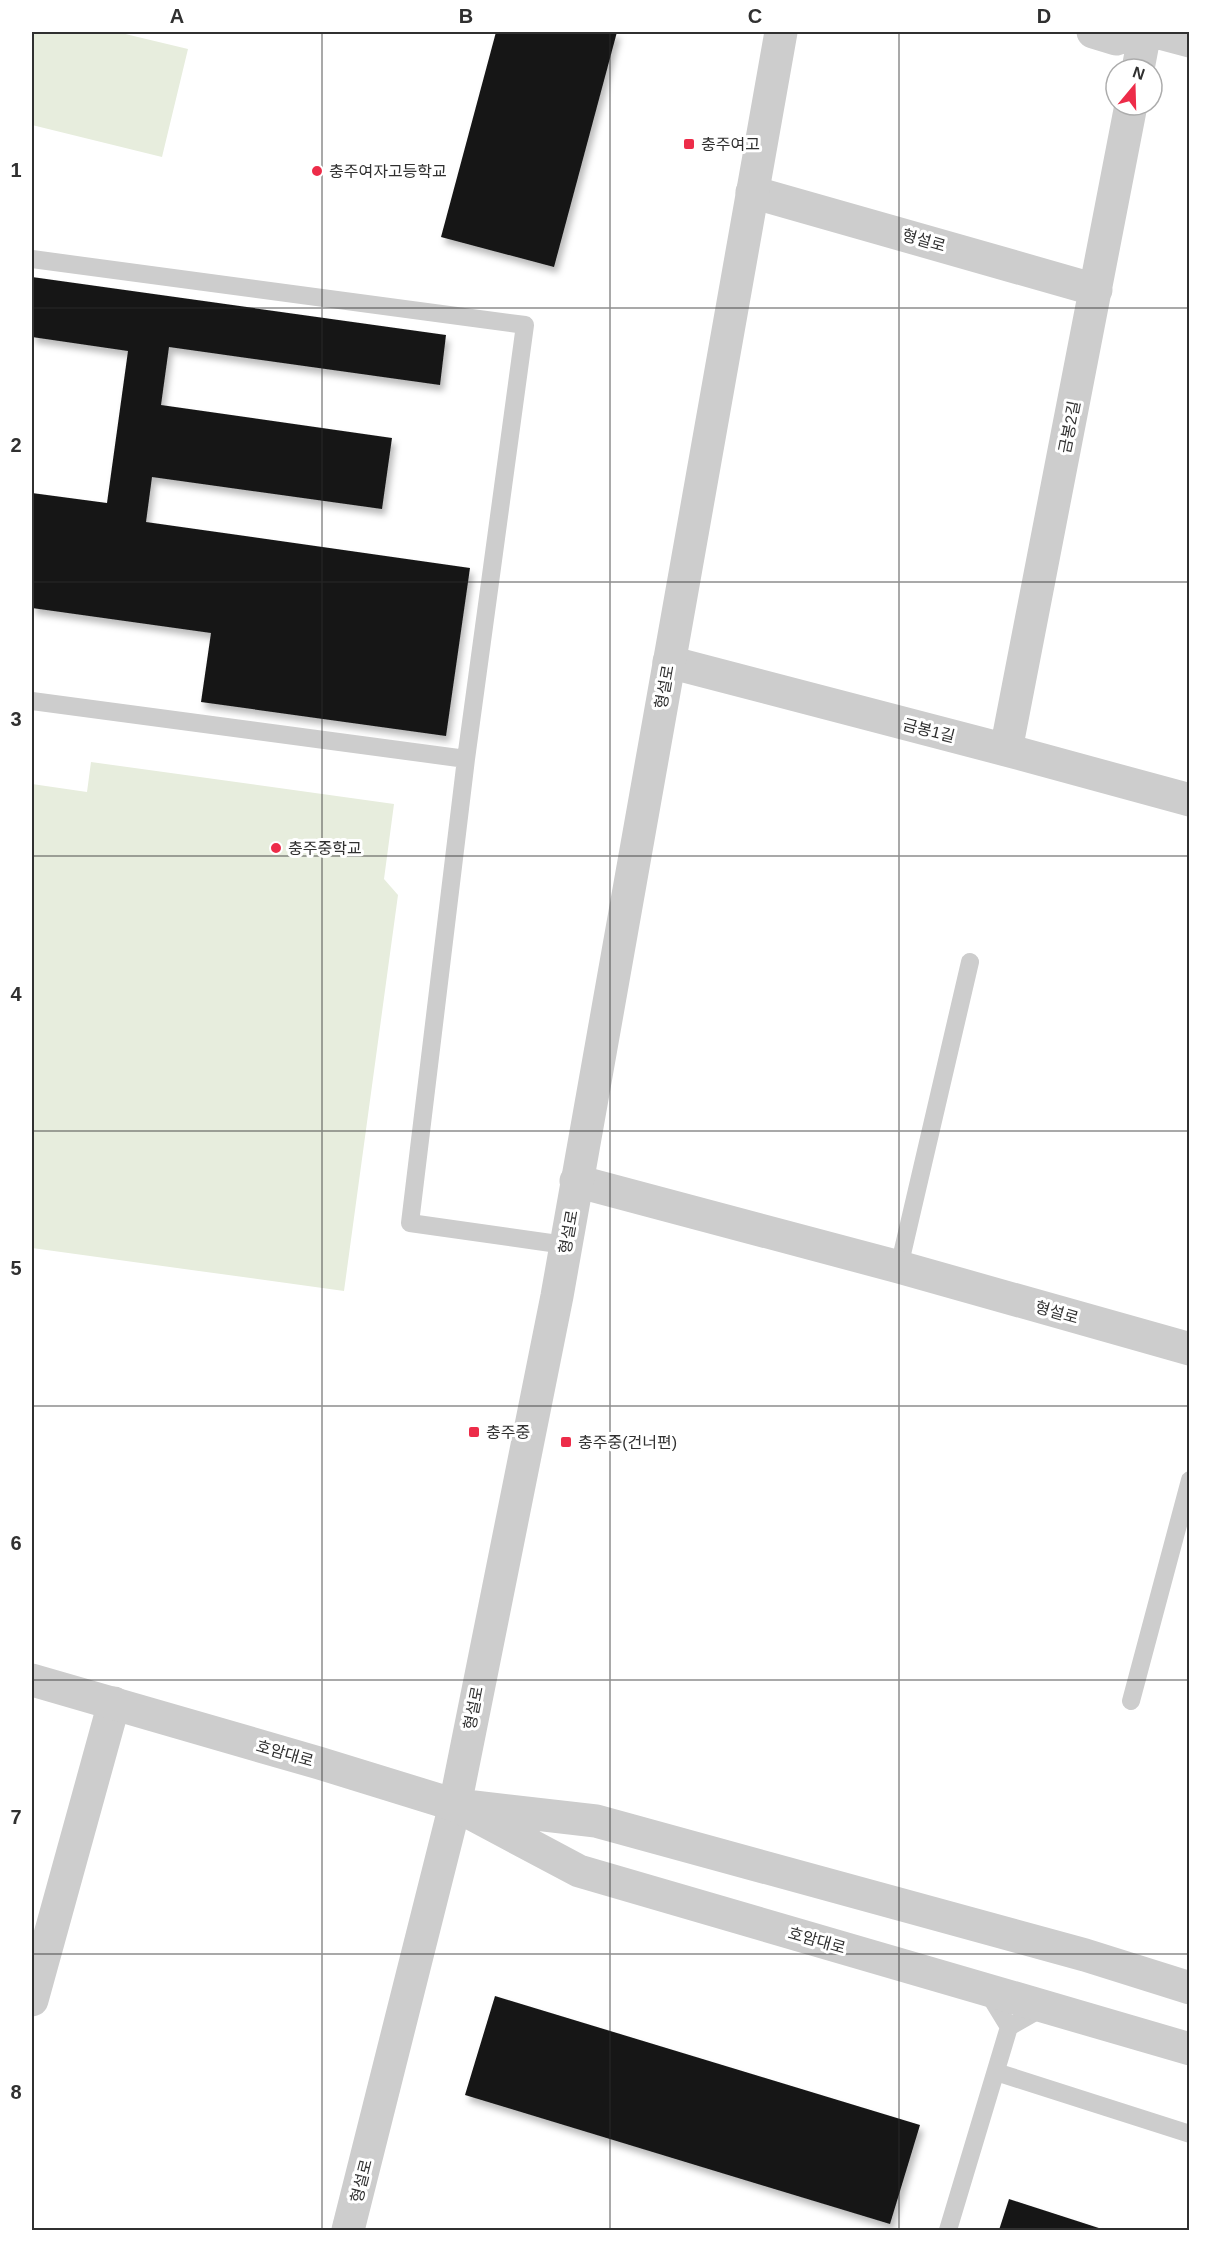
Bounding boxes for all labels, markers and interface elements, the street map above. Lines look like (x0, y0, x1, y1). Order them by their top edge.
text: A (170, 5, 184, 27)
text: B (459, 5, 473, 27)
text: C (748, 5, 762, 27)
text: D (1037, 5, 1051, 27)
north arrow (1104, 57, 1164, 117)
text: N (1130, 63, 1147, 83)
place label: 충주여고 (701, 136, 760, 153)
marker: 충주여고 (682, 137, 696, 151)
text: 1 (10, 159, 22, 181)
place label: 충주여자고등학교 (329, 163, 447, 180)
marker: 충주여자고등학교 (310, 164, 324, 178)
street label: 형설로 (900, 226, 948, 255)
street label: 금봉2길 (1056, 399, 1083, 455)
text: 2 (10, 434, 22, 456)
street label: 형설로 (652, 664, 677, 710)
text: 3 (10, 708, 22, 730)
street label: 금봉1길 (901, 716, 957, 745)
place label: 충주중학교 (288, 840, 362, 857)
marker: 충주중학교 (269, 841, 283, 855)
text: 4 (10, 983, 22, 1005)
street label: 형설로 (556, 1209, 581, 1255)
text: 5 (10, 1257, 22, 1279)
street label: 형설로 (1033, 1298, 1081, 1327)
place label: 충주중 (486, 1424, 530, 1441)
marker: 충주중 (467, 1425, 481, 1439)
place label: 충주중(건너편) (578, 1434, 677, 1451)
marker: 충주중(건너편) (559, 1435, 573, 1449)
text: 6 (10, 1532, 22, 1554)
street label: 형설로 (461, 1685, 486, 1731)
street label: 호암대로 (254, 1737, 316, 1770)
text: 7 (10, 1806, 22, 1828)
street label: 호암대로 (786, 1924, 848, 1957)
text: 8 (10, 2081, 22, 2103)
street label: 형설로 (348, 2157, 375, 2205)

